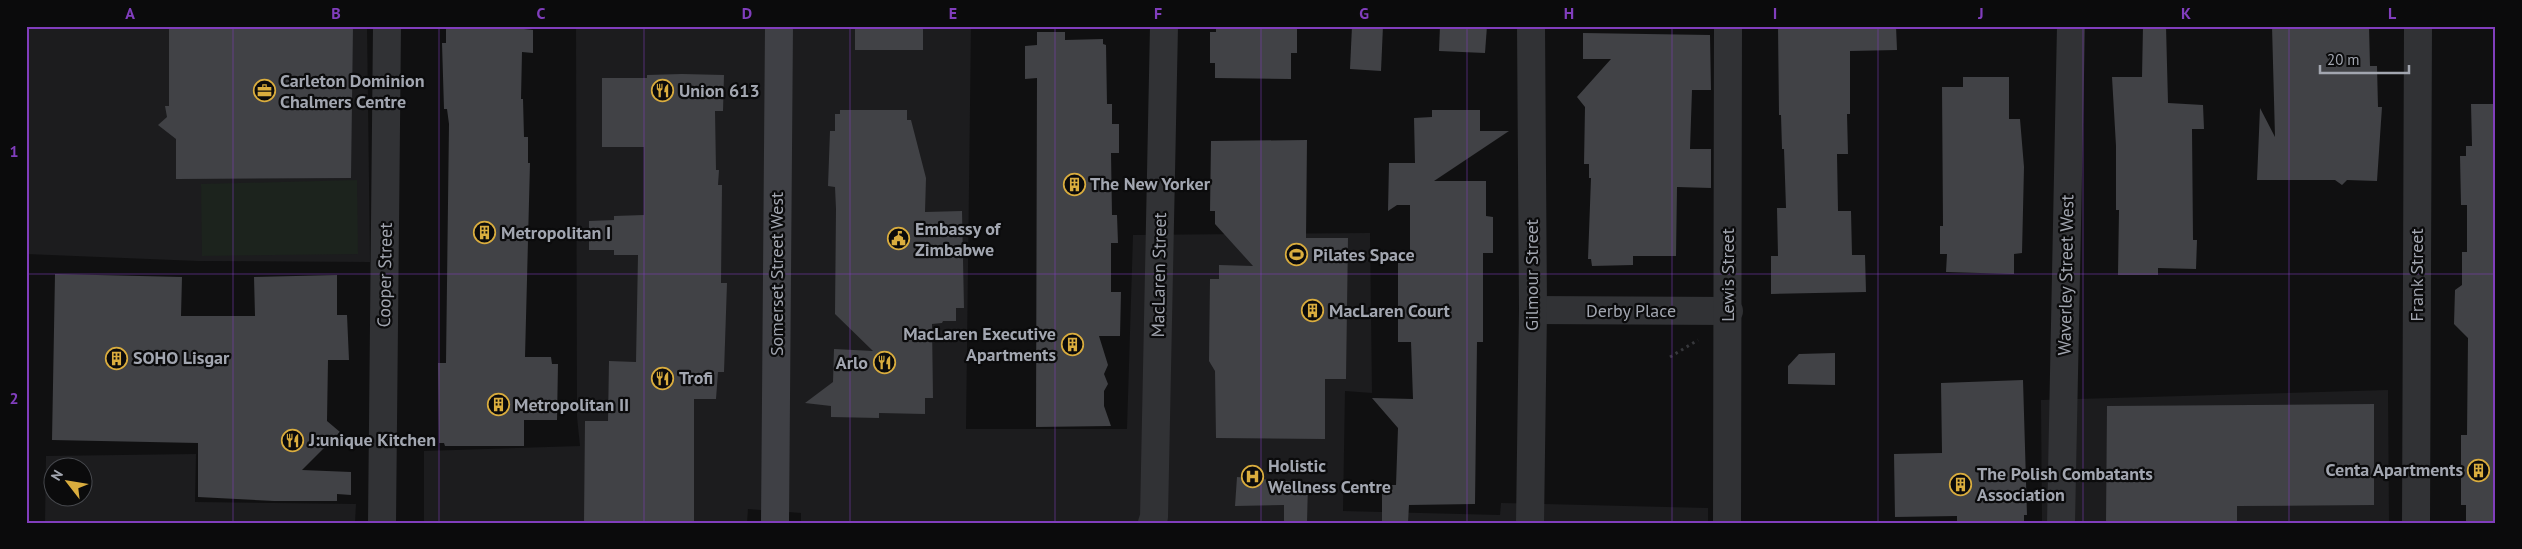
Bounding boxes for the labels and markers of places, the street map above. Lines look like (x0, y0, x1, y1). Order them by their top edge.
place label: Carleton Dominion Chalmers Centre (280, 69, 425, 113)
office icon: Carleton Dominion Chalmers Centre (252, 79, 276, 103)
restaurant icon: Union 613 (651, 79, 675, 103)
place label: Union 613 (679, 79, 760, 102)
building icon: The New Yorker (1062, 172, 1086, 196)
place label: The New Yorker (1090, 172, 1211, 195)
place label: Embassy of Zimbabwe (915, 217, 1002, 261)
building icon: Metropolitan I (473, 221, 497, 245)
place label: Metropolitan I (501, 221, 611, 244)
public building icon: Embassy of Zimbabwe (887, 227, 911, 251)
sports icon: Pilates Space (1285, 243, 1309, 267)
place label: Pilates Space (1313, 243, 1415, 266)
building icon: MacLaren Court (1301, 299, 1325, 323)
place label: MacLaren Court (1329, 299, 1451, 322)
place label: MacLaren Executive Apartments (903, 322, 1056, 366)
building icon: MacLaren Executive Apartments (1060, 332, 1084, 356)
building icon: SOHO Lisgar (105, 346, 129, 370)
place label: SOHO Lisgar (133, 346, 230, 369)
place label: Arlo (836, 351, 868, 374)
restaurant icon: Arlo (872, 351, 896, 375)
restaurant icon: Trofi (651, 366, 675, 390)
place label: Trofi (679, 366, 713, 389)
building icon: Metropolitan II (486, 393, 510, 417)
place label: Metropolitan II (514, 393, 629, 416)
restaurant icon: J:unique Kitchen (281, 428, 305, 452)
place label: J:unique Kitchen (308, 428, 436, 451)
place label: Holistic Wellness Centre (1268, 454, 1391, 498)
place label: Centa Apartments (2326, 458, 2463, 481)
building icon: Centa Apartments (2467, 458, 2491, 482)
place label: The Polish Combatants Association (1977, 462, 2153, 506)
hospital icon: Holistic Wellness Centre (1240, 464, 1264, 488)
building icon: The Polish Combatants Association (1949, 472, 1973, 496)

